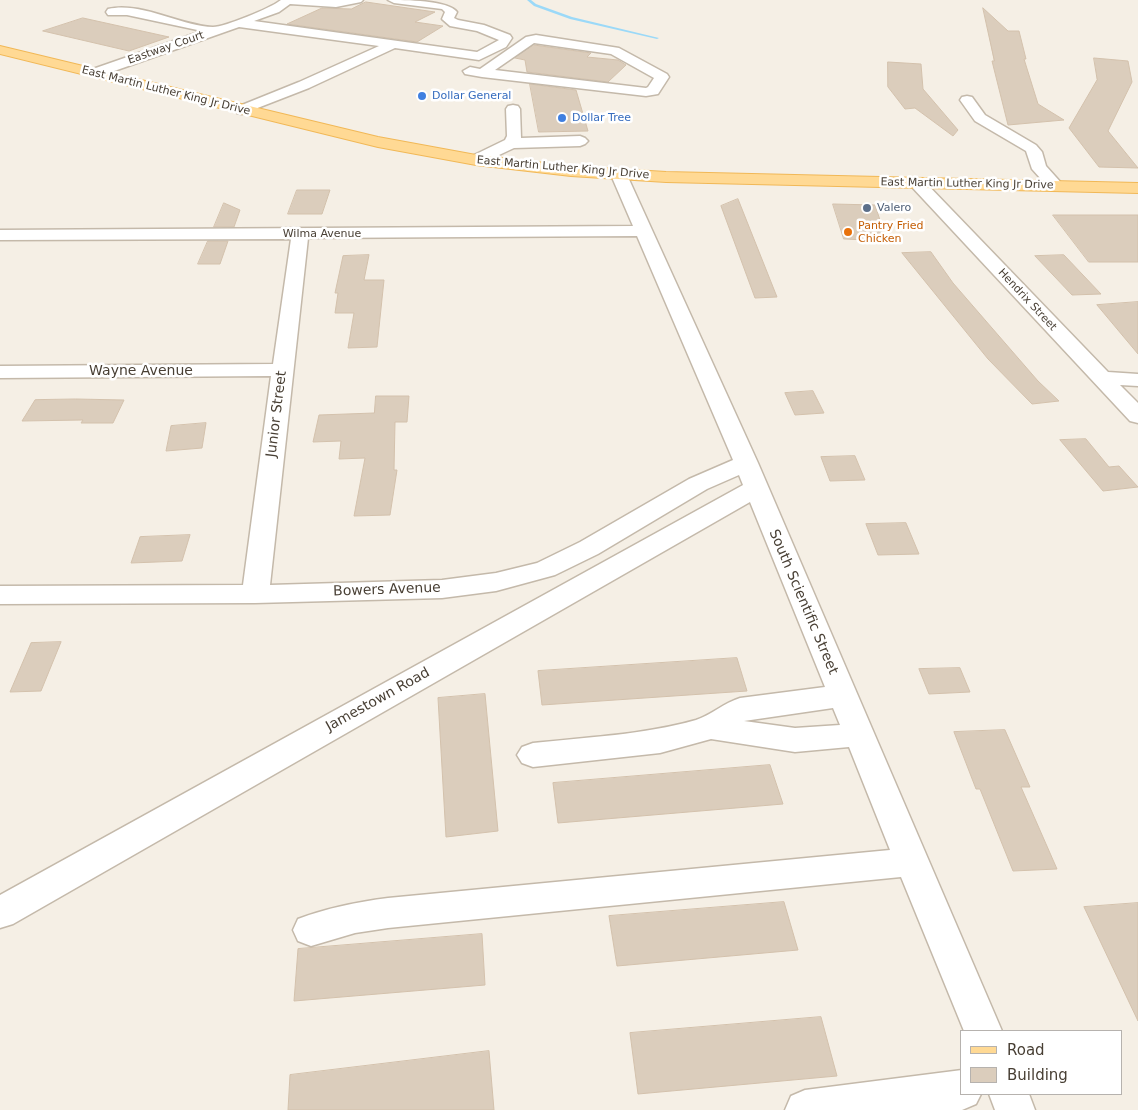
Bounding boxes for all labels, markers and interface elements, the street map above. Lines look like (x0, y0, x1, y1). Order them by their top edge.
street label: Eastway Court (126, 29, 206, 67)
street label: East Martin Luther King Jr Drive (80, 64, 252, 118)
place label: Dollar General (432, 89, 511, 103)
marker: Dollar General (416, 90, 428, 102)
place label: Dollar Tree (572, 111, 631, 125)
marker: Dollar Tree (556, 112, 568, 124)
street label: East Martin Luther King Jr Drive (476, 154, 650, 182)
street label: East Martin Luther King Jr Drive (880, 176, 1054, 192)
place label: Valero (877, 201, 911, 215)
marker: Valero (861, 202, 873, 214)
place label: Pantry Fried Chicken (858, 219, 924, 245)
marker: Pantry Fried Chicken (842, 226, 854, 238)
street label: Wilma Avenue (283, 227, 361, 241)
street label: Hendrix Street (995, 266, 1059, 334)
street label: Wayne Avenue (89, 363, 193, 379)
street label: Junior Street (263, 370, 291, 458)
street label: South Scientific Street (765, 527, 841, 677)
street label: Bowers Avenue (333, 580, 441, 600)
street label: Jamestown Road (323, 664, 433, 736)
legend (960, 1030, 1123, 1095)
text: Road (1007, 1041, 1045, 1059)
text: Building (1007, 1066, 1068, 1084)

